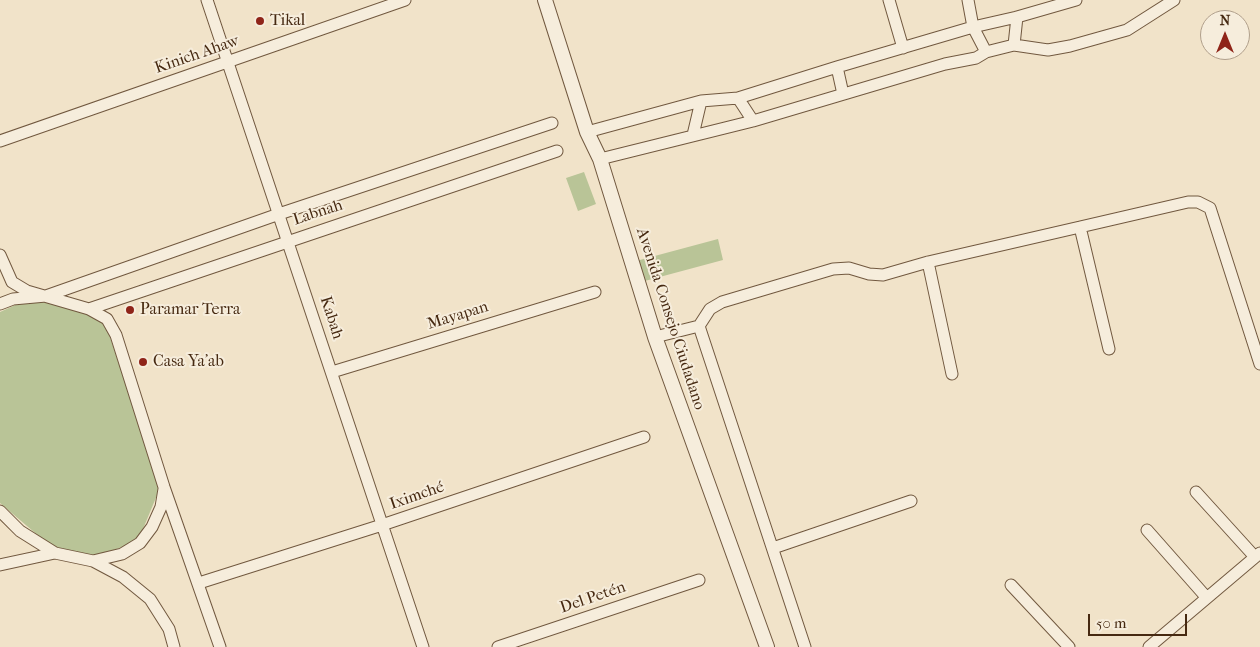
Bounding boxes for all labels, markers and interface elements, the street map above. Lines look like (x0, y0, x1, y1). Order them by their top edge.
north arrow (1200, 10, 1250, 60)
place label: Tikal (270, 11, 305, 31)
text: N (1220, 12, 1230, 29)
marker: Tikal (254, 15, 266, 27)
street label: Kinich Ahaw (152, 32, 242, 78)
street label: Labnah (291, 196, 345, 230)
street label: Avenida Consejo Ciudadano (631, 226, 709, 412)
street label: Kabah (315, 294, 347, 342)
street label: Mayapan (425, 298, 491, 334)
place label: Paramar Terra (140, 300, 240, 320)
marker: Paramar Terra (124, 304, 136, 316)
place label: Casa Ya'ab (153, 352, 224, 372)
marker: Casa Ya'ab (137, 356, 149, 368)
street label: Iximché (387, 478, 447, 514)
street label: Del Petén (558, 578, 628, 618)
scale bar (1090, 604, 1189, 636)
text: 50 m (1096, 614, 1126, 632)

